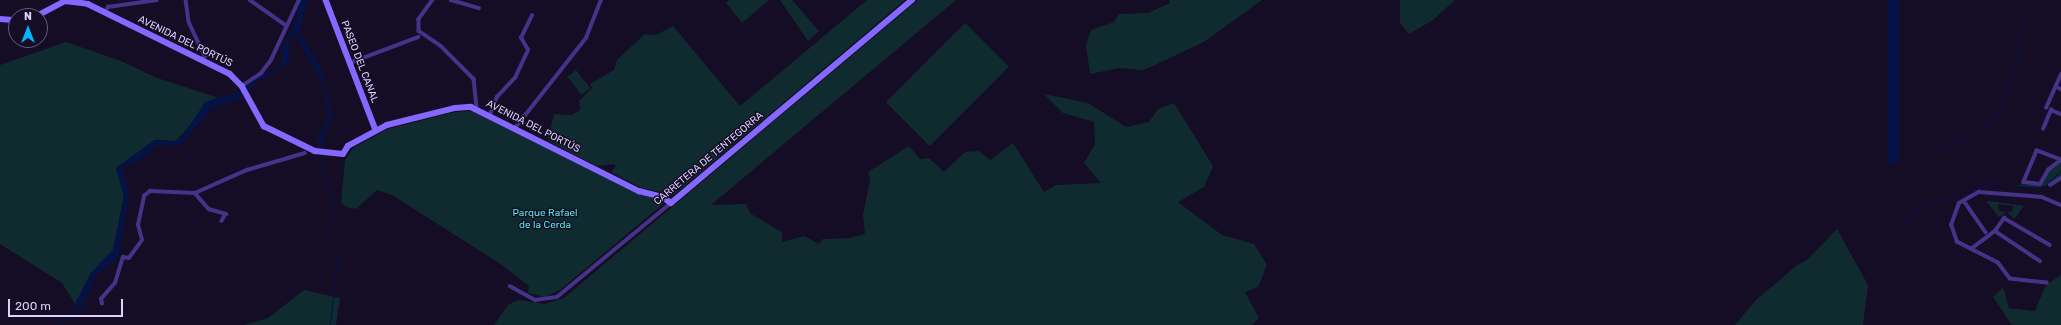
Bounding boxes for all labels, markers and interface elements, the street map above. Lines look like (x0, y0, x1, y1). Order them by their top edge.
north arrow (8, 8, 48, 48)
text: N (24, 10, 32, 23)
street label: AVENIDA DEL PORTÚS (136, 14, 234, 70)
street label: PASEO DEL CANAL (338, 19, 380, 105)
street label: AVENIDA DEL PORTÚS (484, 98, 582, 156)
street label: CARRETERA DE TENTEGORRA (652, 110, 766, 208)
park label: Parque Rafael de la Cerda (513, 207, 577, 230)
scale bar (10, 291, 125, 317)
text: 200 m (15, 299, 51, 313)

